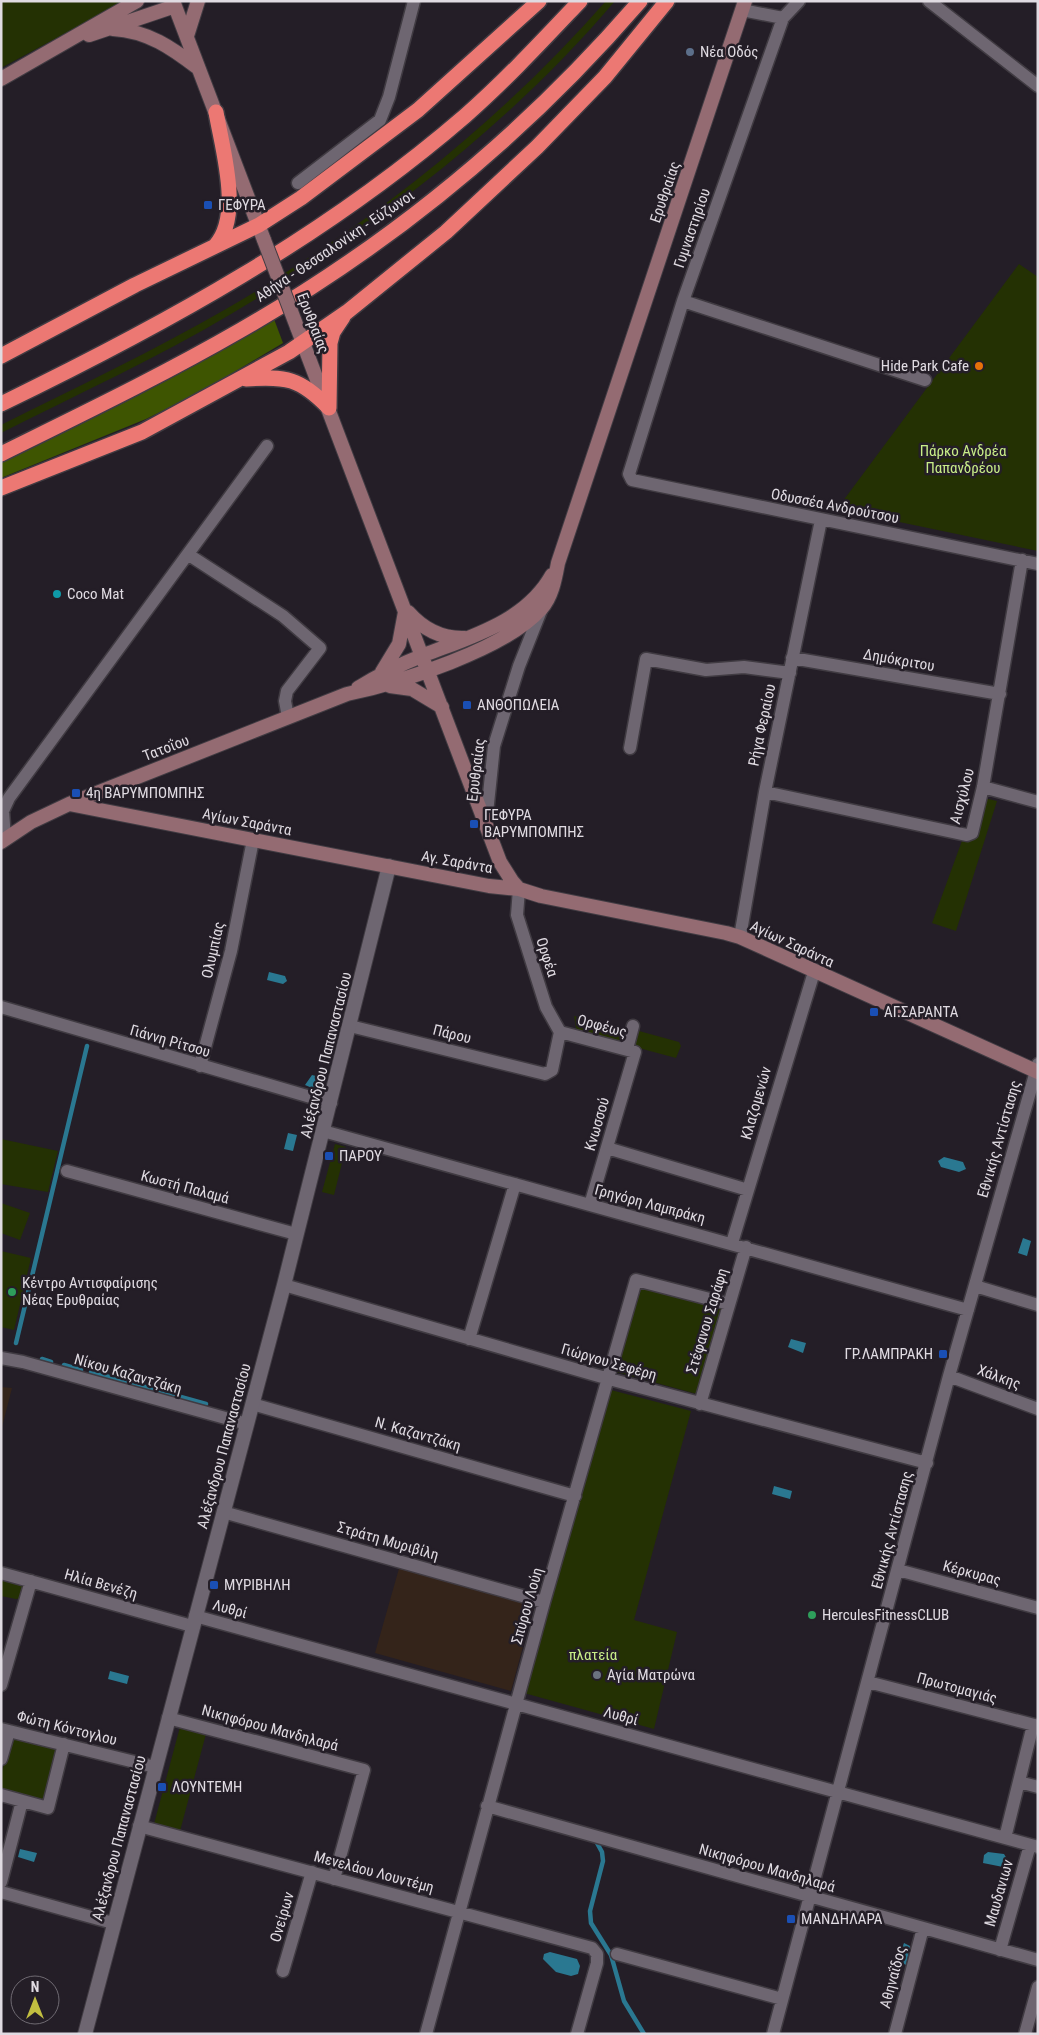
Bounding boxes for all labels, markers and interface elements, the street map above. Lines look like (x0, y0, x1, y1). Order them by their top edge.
place label: Νέα Οδός (700, 43, 758, 61)
marker: Νέα Οδός (684, 46, 696, 58)
street label: Ερυθραίας (646, 159, 684, 225)
street label: Αθήνα - Θεσσαλονίκη - Εύζωνοι (252, 186, 418, 306)
street label: Γυμναστηρίου (670, 186, 714, 270)
place label: ΓΕΦΥΡΑ (218, 196, 266, 214)
marker: ΓΕΦΥΡΑ (202, 199, 214, 211)
street label: Ερυθραίας (293, 290, 333, 356)
place label: Hide Park Cafe (881, 357, 969, 375)
marker: Hide Park Cafe (973, 360, 985, 372)
park label: Πάρκο Ανδρέα Παπανδρέου (920, 442, 1007, 477)
street label: Οδυσσέα Ανδρούτσου (770, 485, 900, 527)
place label: Coco Mat (67, 585, 124, 603)
marker: Coco Mat (51, 588, 63, 600)
street label: Δημόκριτου (862, 645, 936, 675)
street label: Ρήγα Φεραίου (744, 682, 780, 768)
place label: ΑΝΘΟΠΩΛΕΙΑ (477, 696, 560, 714)
marker: ΑΝΘΟΠΩΛΕΙΑ (461, 699, 473, 711)
street label: Τατοΐου (140, 731, 192, 765)
street label: Ερυθραίας (463, 737, 489, 803)
street label: Αισχύλου (946, 766, 978, 826)
place label: 4η ΒΑΡΥΜΠΟΜΠΗΣ (86, 784, 205, 802)
marker: 4η ΒΑΡΥΜΠΟΜΠΗΣ (70, 787, 82, 799)
street label: Αγίων Σαράντα (201, 805, 294, 840)
place label: ΓΕΦΥΡΑ ΒΑΡΥΜΠΟΜΠΗΣ (484, 806, 584, 841)
marker: ΓΕΦΥΡΑ ΒΑΡΥΜΠΟΜΠΗΣ (468, 818, 480, 830)
street label: Αγ. Σαράντα (420, 847, 495, 877)
street label: Αγίων Σαράντα (747, 917, 837, 972)
street label: Ολυμπίας (198, 920, 228, 980)
street label: Ορφέα (532, 935, 562, 979)
street label: Αλέξανδρου Παπαναστασίου (297, 970, 355, 1140)
place label: ΑΓ.ΣΑΡΑΝΤΑ (884, 1003, 959, 1021)
marker: ΑΓ.ΣΑΡΑΝΤΑ (868, 1006, 880, 1018)
street label: Ορφέως (575, 1011, 629, 1041)
street label: Γιάννη Ρίτσου (128, 1021, 212, 1061)
street label: Πάρου (431, 1021, 473, 1047)
street label: Κλαζομενών (737, 1064, 775, 1142)
street label: Εθνικής Αντίστασης (974, 1078, 1024, 1200)
street label: Κνωσσού (581, 1095, 613, 1153)
place label: ΠΑΡΟΥ (339, 1147, 382, 1165)
marker: ΠΑΡΟΥ (323, 1150, 335, 1162)
street label: Κωστή Παλαμά (139, 1167, 232, 1208)
street label: Γρηγόρη Λαμπράκη (593, 1181, 707, 1227)
street label: Στέφανου Σαράφη (682, 1266, 732, 1376)
place label: Κέντρο Αντισφαίρισης Νέας Ερυθραίας (22, 1274, 158, 1309)
marker: Κέντρο Αντισφαίρισης Νέας Ερυθραίας (6, 1286, 18, 1298)
street label: Γιώργου Σεφέρη (559, 1340, 659, 1384)
place label: ΓΡ.ΛΑΜΠΡΑΚΗ (844, 1345, 933, 1363)
marker: ΓΡ.ΛΑΜΠΡΑΚΗ (937, 1348, 949, 1360)
street label: Νίκου Καζαντζάκη (72, 1350, 184, 1398)
street label: Αλέξανδρου Παπαναστασίου (193, 1361, 255, 1531)
street label: Χάλκης (975, 1361, 1023, 1393)
street label: Ν. Καζαντζάκη (373, 1413, 463, 1455)
street label: Εθνικής Αντίστασης (868, 1469, 916, 1591)
street label: Στράτη Μυριβίλη (335, 1518, 441, 1564)
street label: Κέρκυρας (941, 1557, 1003, 1589)
street label: Ηλία Βενέζη (62, 1565, 140, 1603)
street label: Σπύρου Λούη (507, 1566, 547, 1646)
place label: ΜΥΡΙΒΗΛΗ (224, 1576, 291, 1594)
marker: ΜΥΡΙΒΗΛΗ (208, 1579, 220, 1591)
street label: Λυθρί (211, 1596, 249, 1622)
place label: HerculesFitnessCLUB (822, 1606, 949, 1624)
marker: HerculesFitnessCLUB (806, 1609, 818, 1621)
park label: πλατεία (569, 1646, 618, 1664)
place label: Αγία Ματρώνα (607, 1666, 695, 1684)
marker: Αγία Ματρώνα (591, 1669, 603, 1681)
street label: Πρωτομαγιάς (915, 1669, 999, 1707)
street label: Νικηφόρου Μανδηλαρά (200, 1701, 341, 1755)
street label: Λυθρί (602, 1703, 640, 1729)
street label: Φώτη Κόντογλου (15, 1707, 119, 1749)
street label: Αλέξανδρου Παπαναστασίου (88, 1753, 150, 1923)
place label: ΛΟΥΝΤΕΜΗ (172, 1778, 242, 1796)
marker: ΛΟΥΝΤΕΜΗ (156, 1781, 168, 1793)
street label: Νικηφόρου Μανδηλαρά (697, 1840, 838, 1896)
street label: Μενελάου Λουντέμη (312, 1847, 436, 1897)
street label: Μαυδανιων (981, 1857, 1017, 1929)
street label: Ονείρων (266, 1889, 298, 1944)
place label: ΜΑΝΔΗΛΑΡΑ (801, 1910, 883, 1928)
marker: ΜΑΝΔΗΛΑΡΑ (785, 1913, 797, 1925)
street label: Αθηναΐδος (876, 1944, 910, 2010)
north arrow (10, 1975, 60, 2025)
text: N (31, 1979, 39, 1995)

